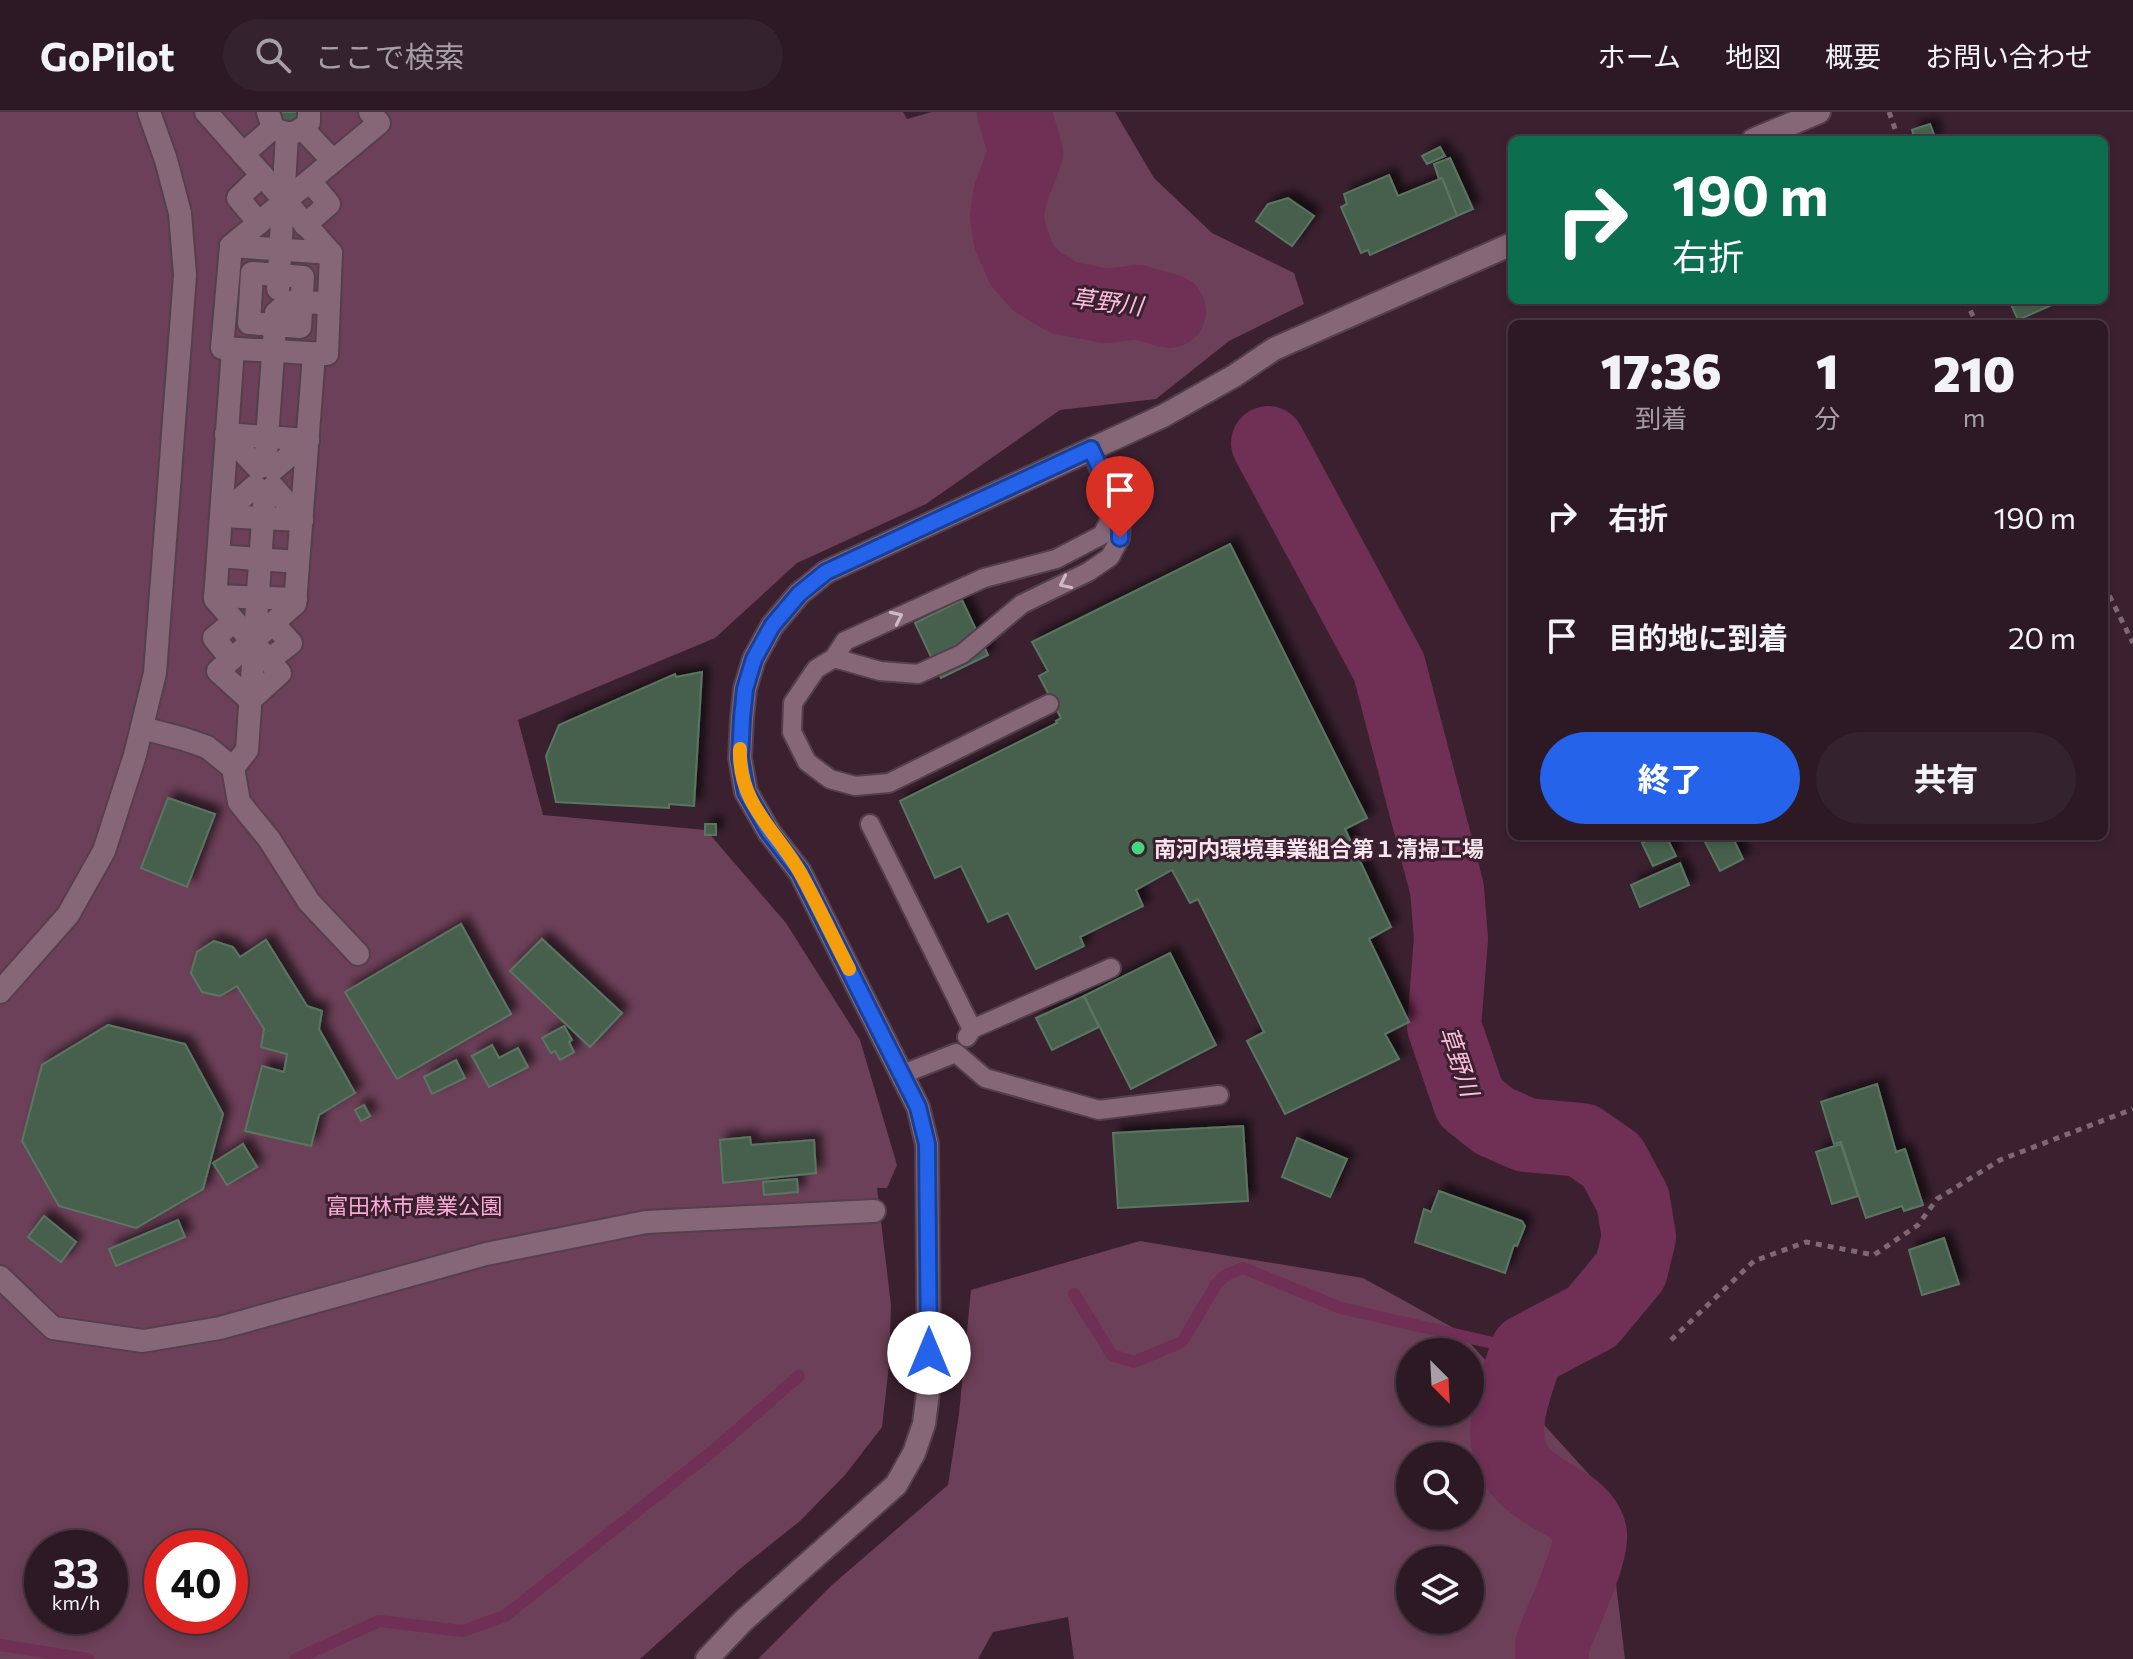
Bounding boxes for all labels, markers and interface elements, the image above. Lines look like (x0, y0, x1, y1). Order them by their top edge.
search box (223, 19, 783, 91)
text: GoPilot (40, 32, 175, 79)
icon: search (251, 33, 295, 77)
text: ここで検索 (315, 37, 465, 74)
text: ホーム (1598, 39, 1681, 73)
text: 地図 (1725, 39, 1781, 73)
text: 概要 (1825, 39, 1881, 73)
text: お問い合わせ (1925, 39, 2093, 73)
text: 190 m (1672, 159, 1829, 228)
icon: right (1540, 168, 1644, 272)
text: 右折 (1672, 233, 1744, 277)
water label: 草野川 (1070, 282, 1147, 320)
text: 17:36 (1601, 340, 1722, 399)
text: 1 (1816, 340, 1838, 399)
text: 210 (1933, 343, 2015, 402)
text: m (1963, 401, 1985, 432)
text: 到着 (1635, 402, 1687, 433)
text: 分 (1814, 402, 1840, 433)
pin (1086, 456, 1154, 538)
icon: arrive (1098, 468, 1142, 512)
icon: right (1540, 494, 1584, 538)
text: 右折 (1608, 498, 1668, 535)
text: 190 m (1993, 498, 2076, 535)
one-way arrow (1058, 574, 1073, 589)
one-way arrow (889, 611, 904, 627)
icon: arrive (1540, 614, 1584, 658)
text: 目的地に到着 (1608, 618, 1788, 655)
text: 20 m (2008, 618, 2076, 655)
button: 終了 (1540, 732, 1800, 824)
button: 共有 (1816, 732, 2076, 824)
place label: 南河内環境事業組合第１清掃工場 (1154, 835, 1484, 862)
marker: 南河内環境事業組合第１清掃工場 (1129, 839, 1147, 857)
water label: 草野川 (1435, 1022, 1486, 1103)
park label: 富田林市農業公園 (326, 1192, 502, 1219)
position arrow (887, 1311, 971, 1395)
north arrow (1396, 1338, 1484, 1426)
map controls (1396, 1338, 1484, 1634)
button: search (1396, 1442, 1484, 1530)
speed limit sign: 40 (144, 1530, 248, 1634)
button: layers (1396, 1546, 1484, 1634)
text: 33 (53, 1547, 99, 1596)
text: km/h (52, 1590, 100, 1614)

